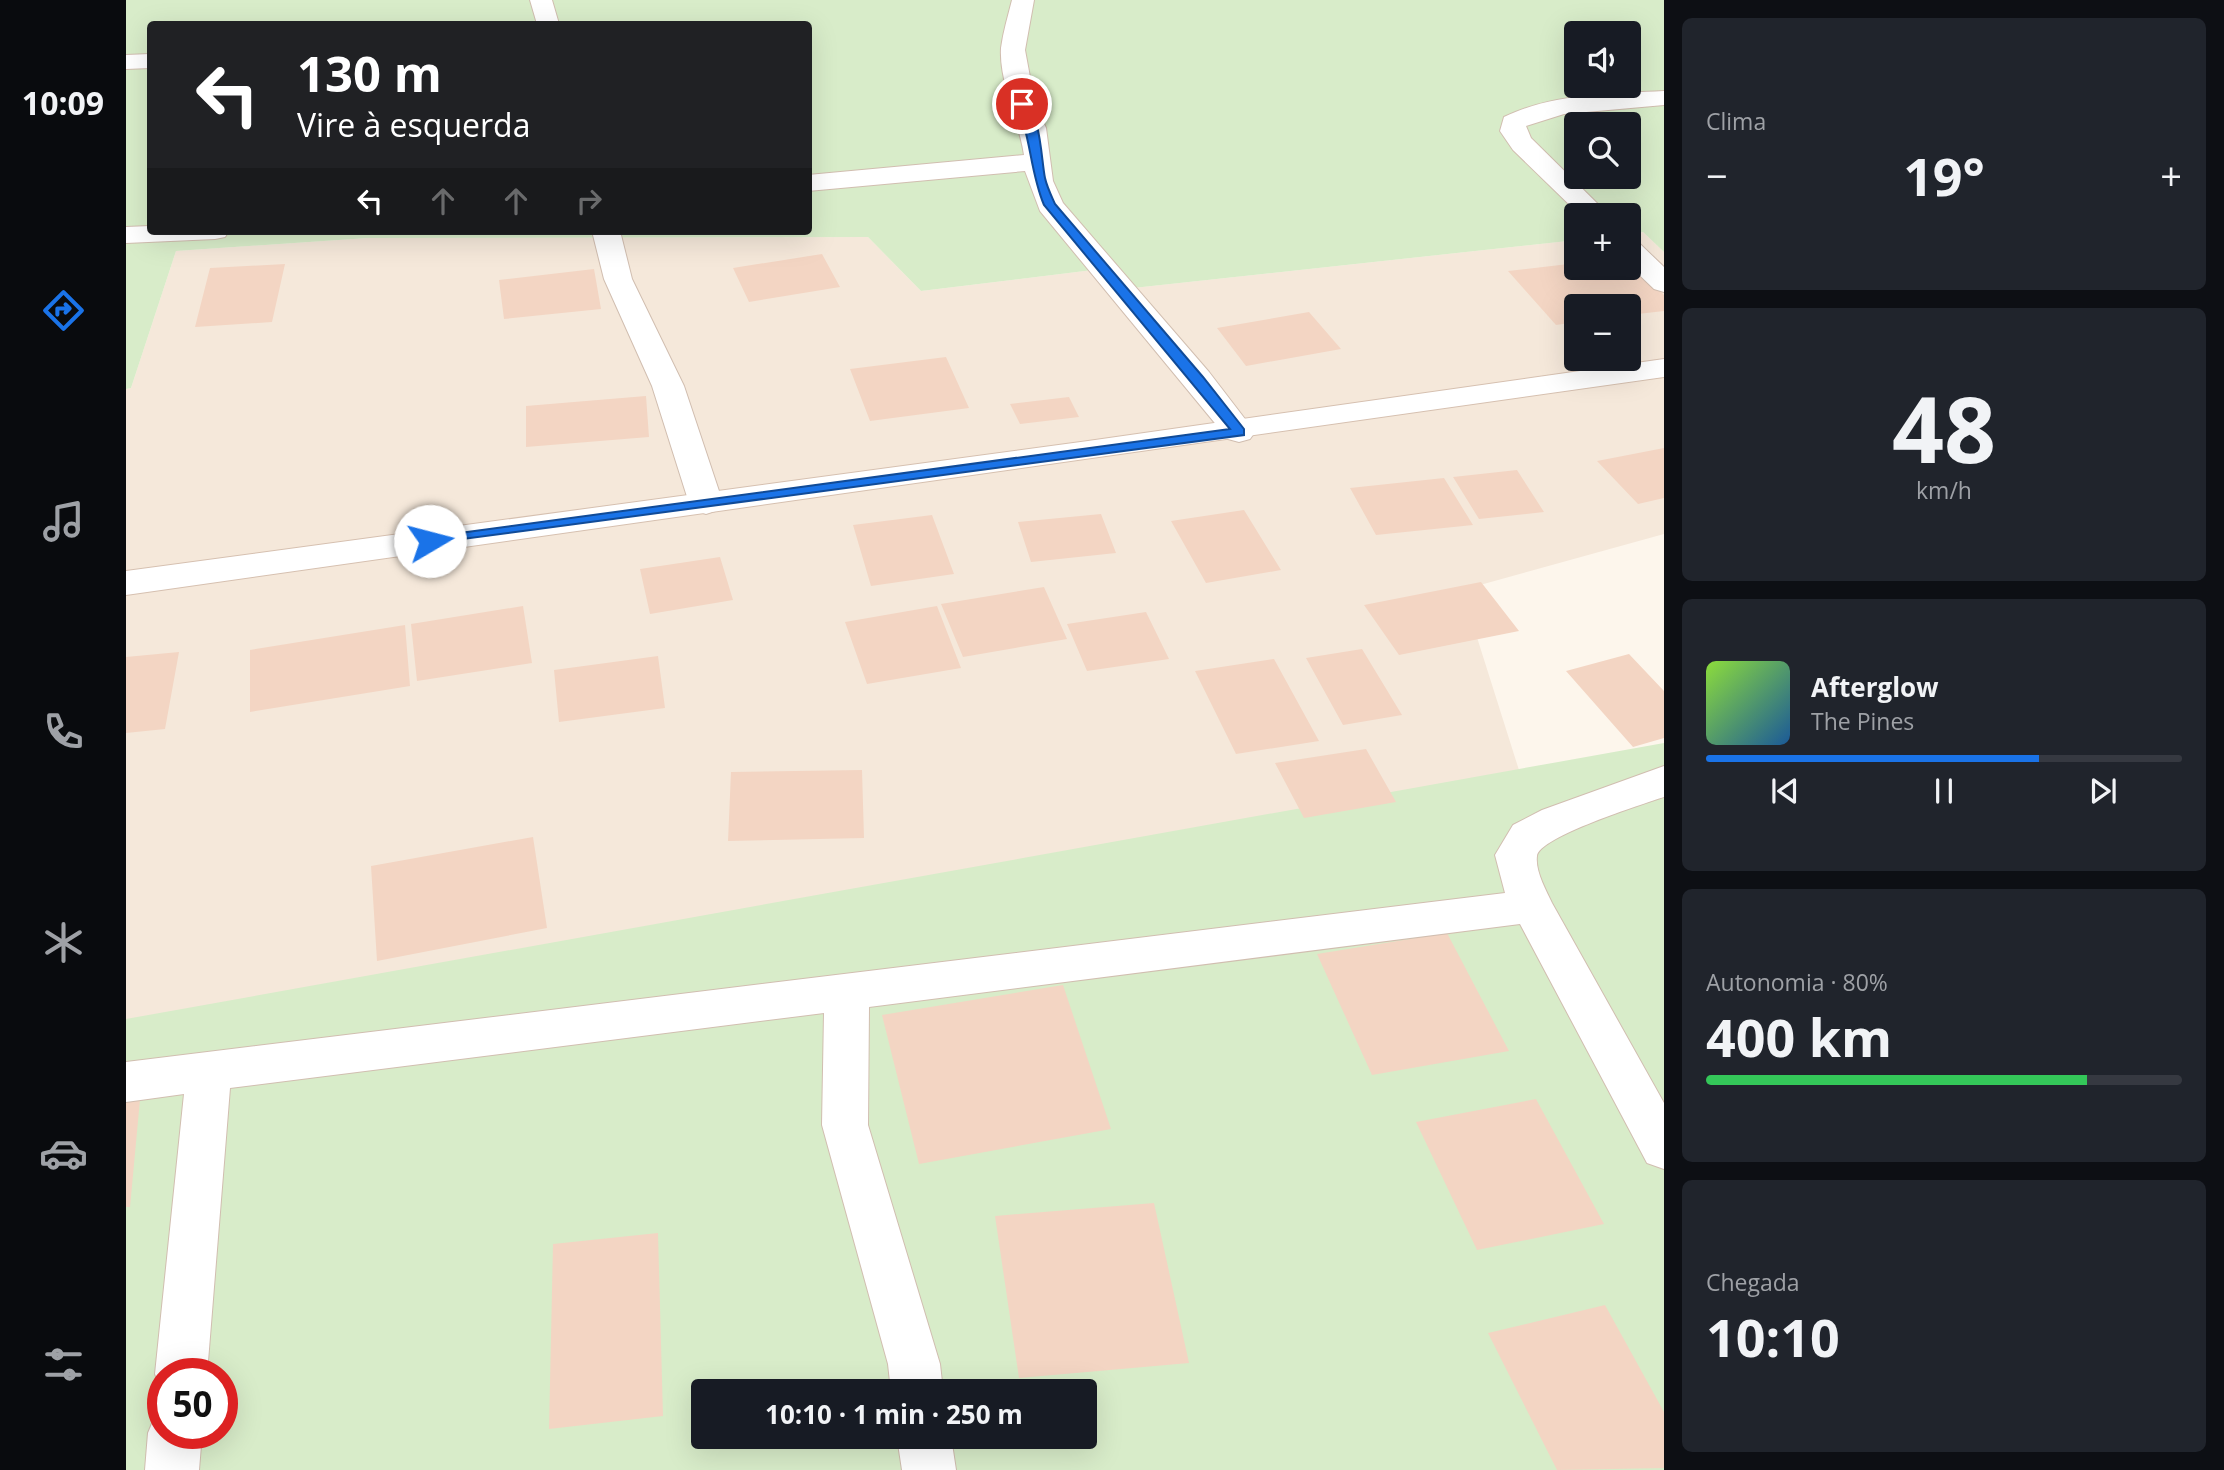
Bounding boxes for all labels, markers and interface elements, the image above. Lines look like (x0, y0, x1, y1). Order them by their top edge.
map controls (1564, 21, 1641, 371)
button: sound (1564, 21, 1641, 98)
text: 130 m (297, 40, 442, 106)
icon: left (182, 49, 273, 140)
pin (992, 74, 1052, 134)
text: 10:09 (22, 81, 104, 124)
icon: arrive (1003, 85, 1041, 123)
text: Vire à esquerda (297, 103, 530, 146)
text: Clima (1706, 105, 1766, 137)
button: search (1564, 112, 1641, 189)
text: 19° (1903, 140, 1985, 211)
text: − (1706, 149, 1728, 201)
text: + (2160, 149, 2182, 201)
icon: left (351, 182, 389, 220)
icon: ahead (424, 182, 462, 220)
icon: ahead (497, 182, 535, 220)
icon: right (570, 182, 608, 220)
button: + (1564, 203, 1641, 280)
icon: directions (39, 286, 88, 335)
button: − (1564, 294, 1641, 371)
text: 48 (1892, 366, 1996, 490)
text: km/h (1916, 474, 1972, 506)
icon: music (39, 497, 88, 546)
position arrow (393, 504, 467, 578)
text: Afterglow (1811, 669, 1938, 705)
text: The Pines (1811, 705, 1914, 737)
icon: phone (39, 707, 88, 756)
icon: previous (1766, 772, 1804, 810)
icon: pause (1925, 772, 1963, 810)
icon: next (2084, 772, 2122, 810)
icon: climate (39, 918, 88, 967)
text: Autonomia · 80% (1706, 966, 1888, 998)
text: 400 km (1706, 1001, 1892, 1072)
icon: car (39, 1129, 88, 1178)
text: Chegada (1706, 1266, 1800, 1298)
text: 10:10 (1706, 1301, 1840, 1372)
icon: filters (39, 1340, 88, 1389)
speed limit sign: 50 (147, 1358, 238, 1449)
text: 10:10 · 1 min · 250 m (765, 1396, 1023, 1432)

